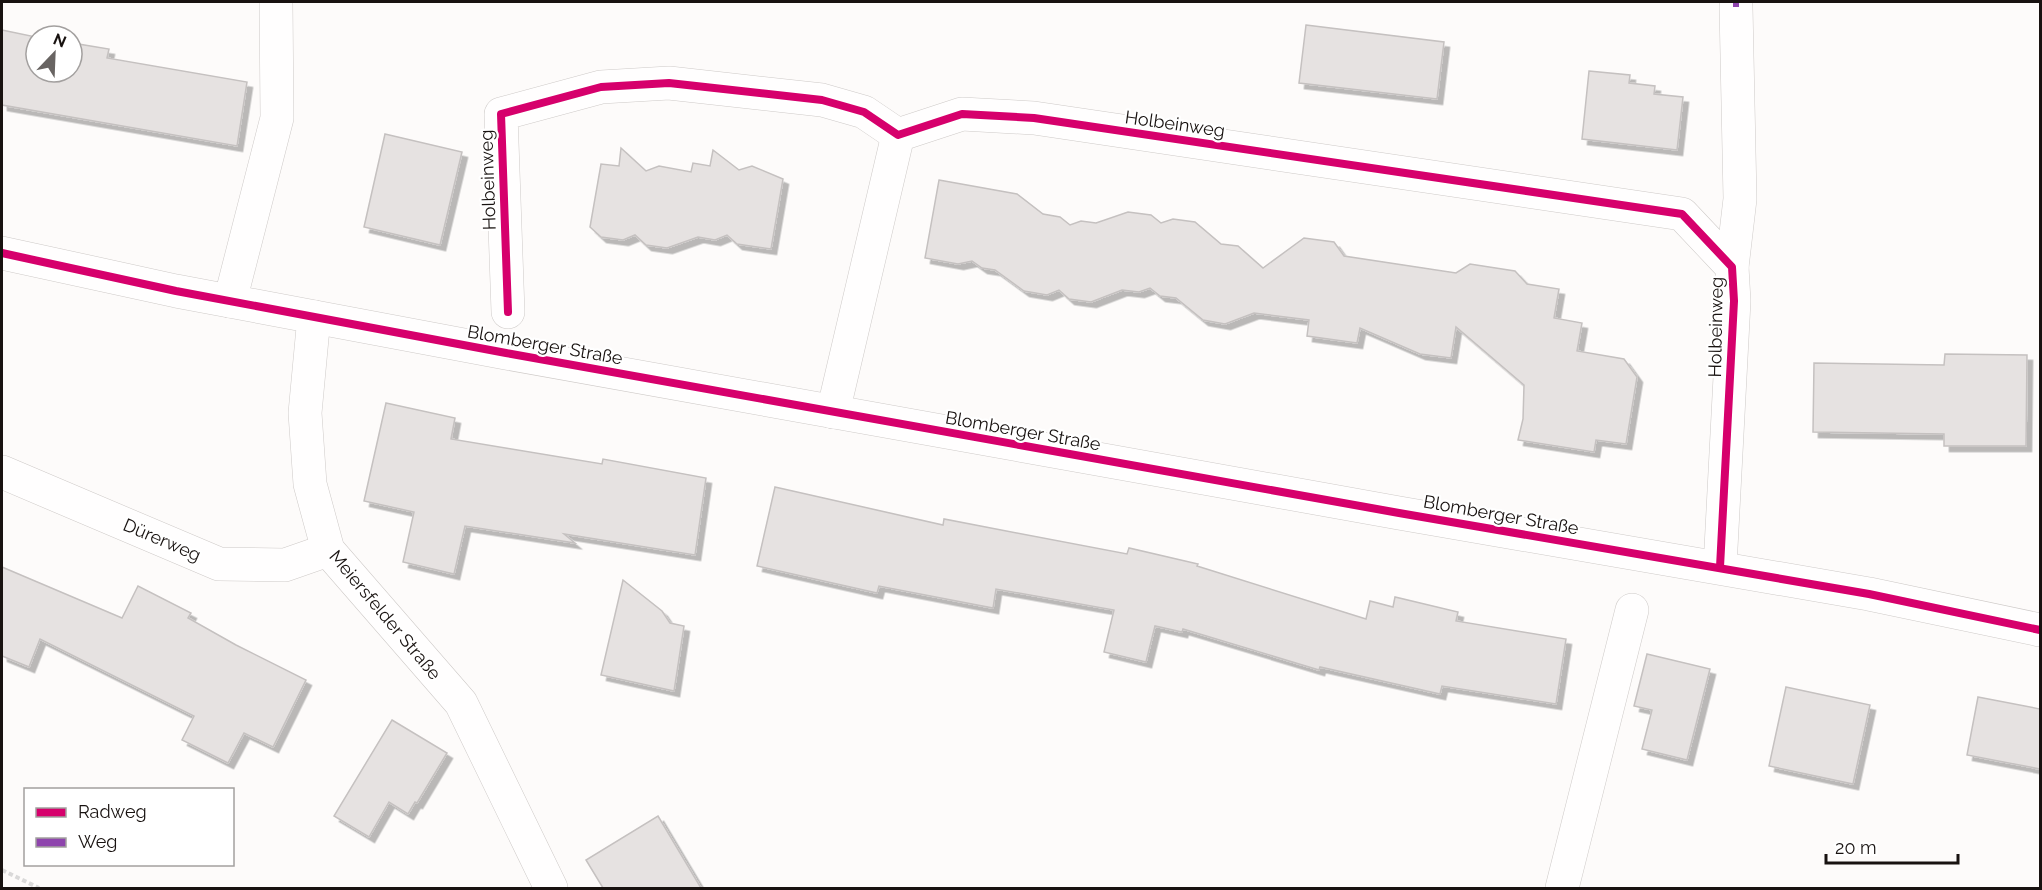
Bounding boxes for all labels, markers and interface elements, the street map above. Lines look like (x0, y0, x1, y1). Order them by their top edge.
north arrow (24, 24, 84, 84)
text: N (50, 30, 69, 52)
street label: Holbeinweg (1124, 106, 1226, 141)
street label: Holbeinweg (475, 129, 500, 231)
street label: Holbeinweg (1704, 276, 1727, 377)
street label: Blomberger Straße (466, 320, 625, 369)
street label: Blomberger Straße (944, 406, 1103, 455)
street label: Blomberger Straße (1422, 490, 1581, 539)
street label: Dürerweg (120, 514, 204, 565)
street label: Meiersfelder Straße (325, 546, 446, 684)
legend (24, 788, 234, 866)
text: Radweg (78, 801, 147, 822)
scale bar (1826, 827, 1958, 865)
text: Weg (78, 831, 117, 852)
text: 20 m (1835, 837, 1877, 858)

